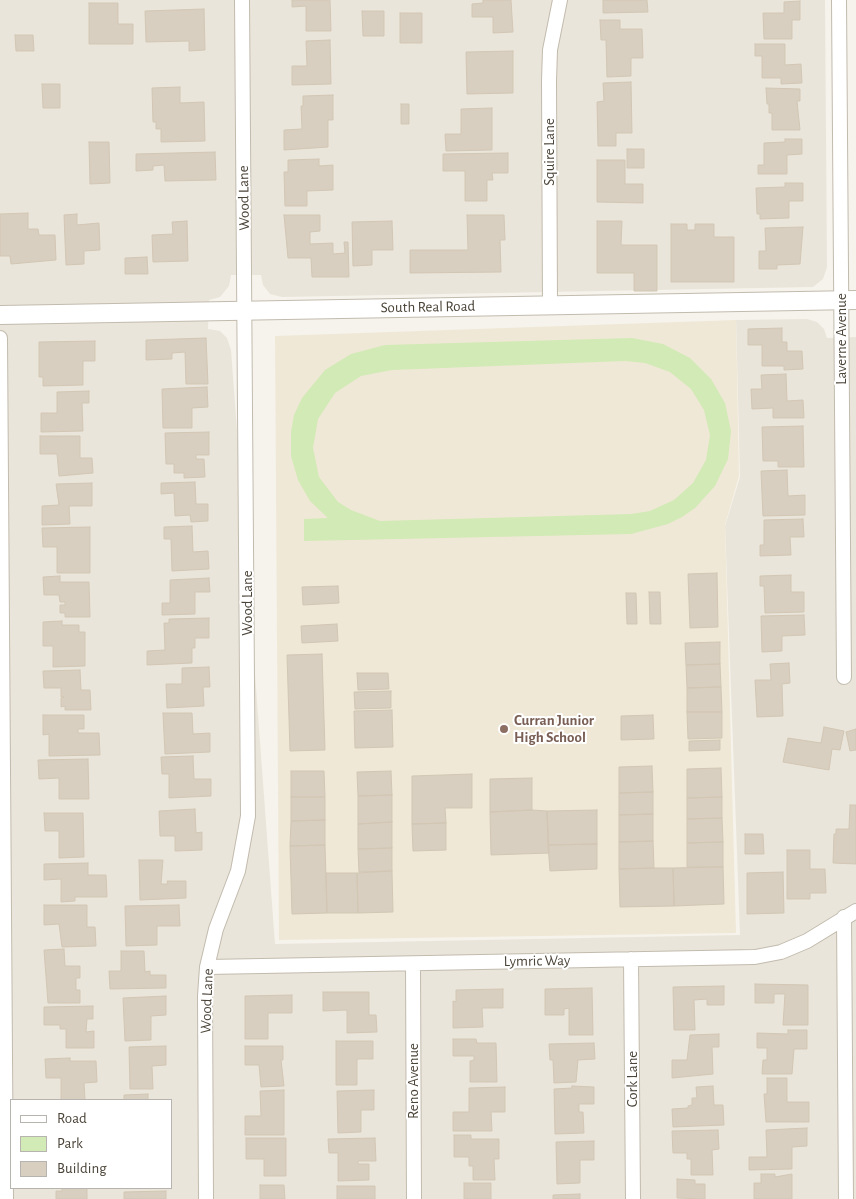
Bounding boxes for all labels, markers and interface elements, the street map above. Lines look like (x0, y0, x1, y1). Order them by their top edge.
street label: Squire Lane (540, 118, 558, 186)
street label: Wood Lane (234, 165, 254, 231)
street label: Laverne Avenue (832, 293, 850, 385)
street label: South Real Road (381, 297, 475, 317)
street label: Wood Lane (238, 570, 256, 636)
place label: Curran Junior High School (514, 711, 594, 746)
marker: Curran Junior High School (498, 723, 510, 735)
street label: Lymric Way (504, 951, 570, 971)
street label: Wood Lane (197, 968, 217, 1034)
street label: Reno Avenue (404, 1043, 422, 1119)
street label: Cork Lane (623, 1051, 641, 1107)
legend (10, 1099, 172, 1189)
text: Road (57, 1111, 87, 1126)
text: Park (57, 1136, 83, 1151)
text: Building (57, 1161, 107, 1176)

